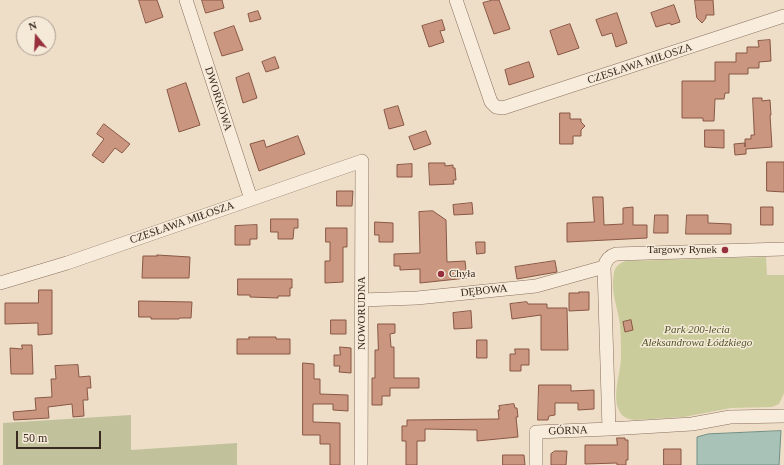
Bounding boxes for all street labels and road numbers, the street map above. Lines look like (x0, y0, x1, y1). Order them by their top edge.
street label: CZESŁAWA MIŁOSZA (586, 41, 694, 87)
street label: DWORKOWA (201, 65, 235, 133)
street label: CZESŁAWA MIŁOSZA (128, 199, 236, 247)
street label: NOWORUDNA (355, 276, 369, 350)
street label: DĘBOWA (460, 282, 508, 300)
street label: GÓRNA (548, 424, 588, 438)

